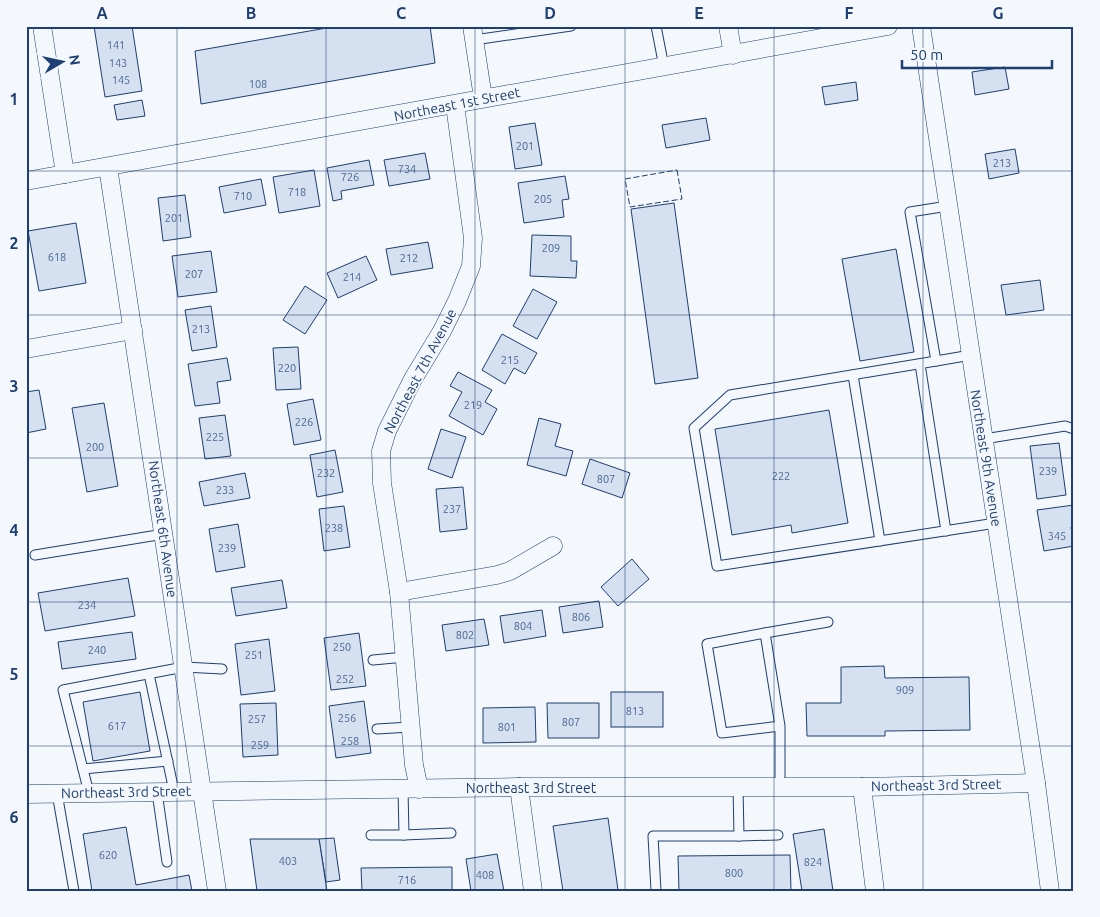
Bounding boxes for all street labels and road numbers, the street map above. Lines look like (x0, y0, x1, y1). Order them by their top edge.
street label: Northeast 1st Street (392, 84, 522, 124)
street label: Northeast 7th Avenue (380, 306, 460, 436)
street label: Northeast 9th Avenue (967, 388, 1005, 528)
street label: Northeast 6th Avenue (145, 459, 181, 599)
street label: Northeast 3rd Street (871, 776, 1002, 794)
street label: Northeast 3rd Street (466, 780, 597, 796)
street label: Northeast 3rd Street (61, 783, 192, 801)

